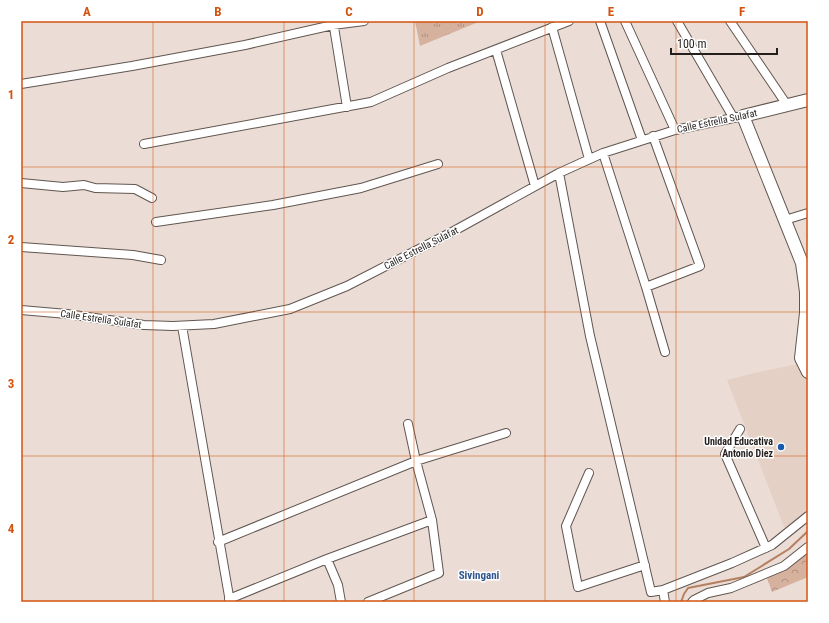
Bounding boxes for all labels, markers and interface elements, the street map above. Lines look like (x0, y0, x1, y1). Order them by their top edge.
text: A (83, 4, 91, 19)
text: B (214, 4, 222, 19)
text: C (345, 4, 353, 19)
text: D (476, 4, 484, 19)
text: E (608, 4, 615, 19)
text: F (739, 4, 745, 19)
scale bar (671, 30, 777, 56)
text: 100 m (677, 37, 707, 51)
text: 1 (8, 87, 14, 102)
street label: Calle Estrella Sulafat (676, 107, 758, 135)
street label: Calle Estrella Sulafat (382, 225, 460, 271)
text: 2 (8, 232, 15, 247)
street label: Calle Estrella Sulafat (60, 308, 142, 330)
text: 3 (8, 376, 14, 391)
place label: Unidad Educativa Antonio Diez (704, 436, 773, 459)
marker: Unidad Educativa Antonio Diez (776, 442, 786, 452)
text: 4 (8, 521, 15, 536)
district label: Sivingani (459, 569, 500, 582)

